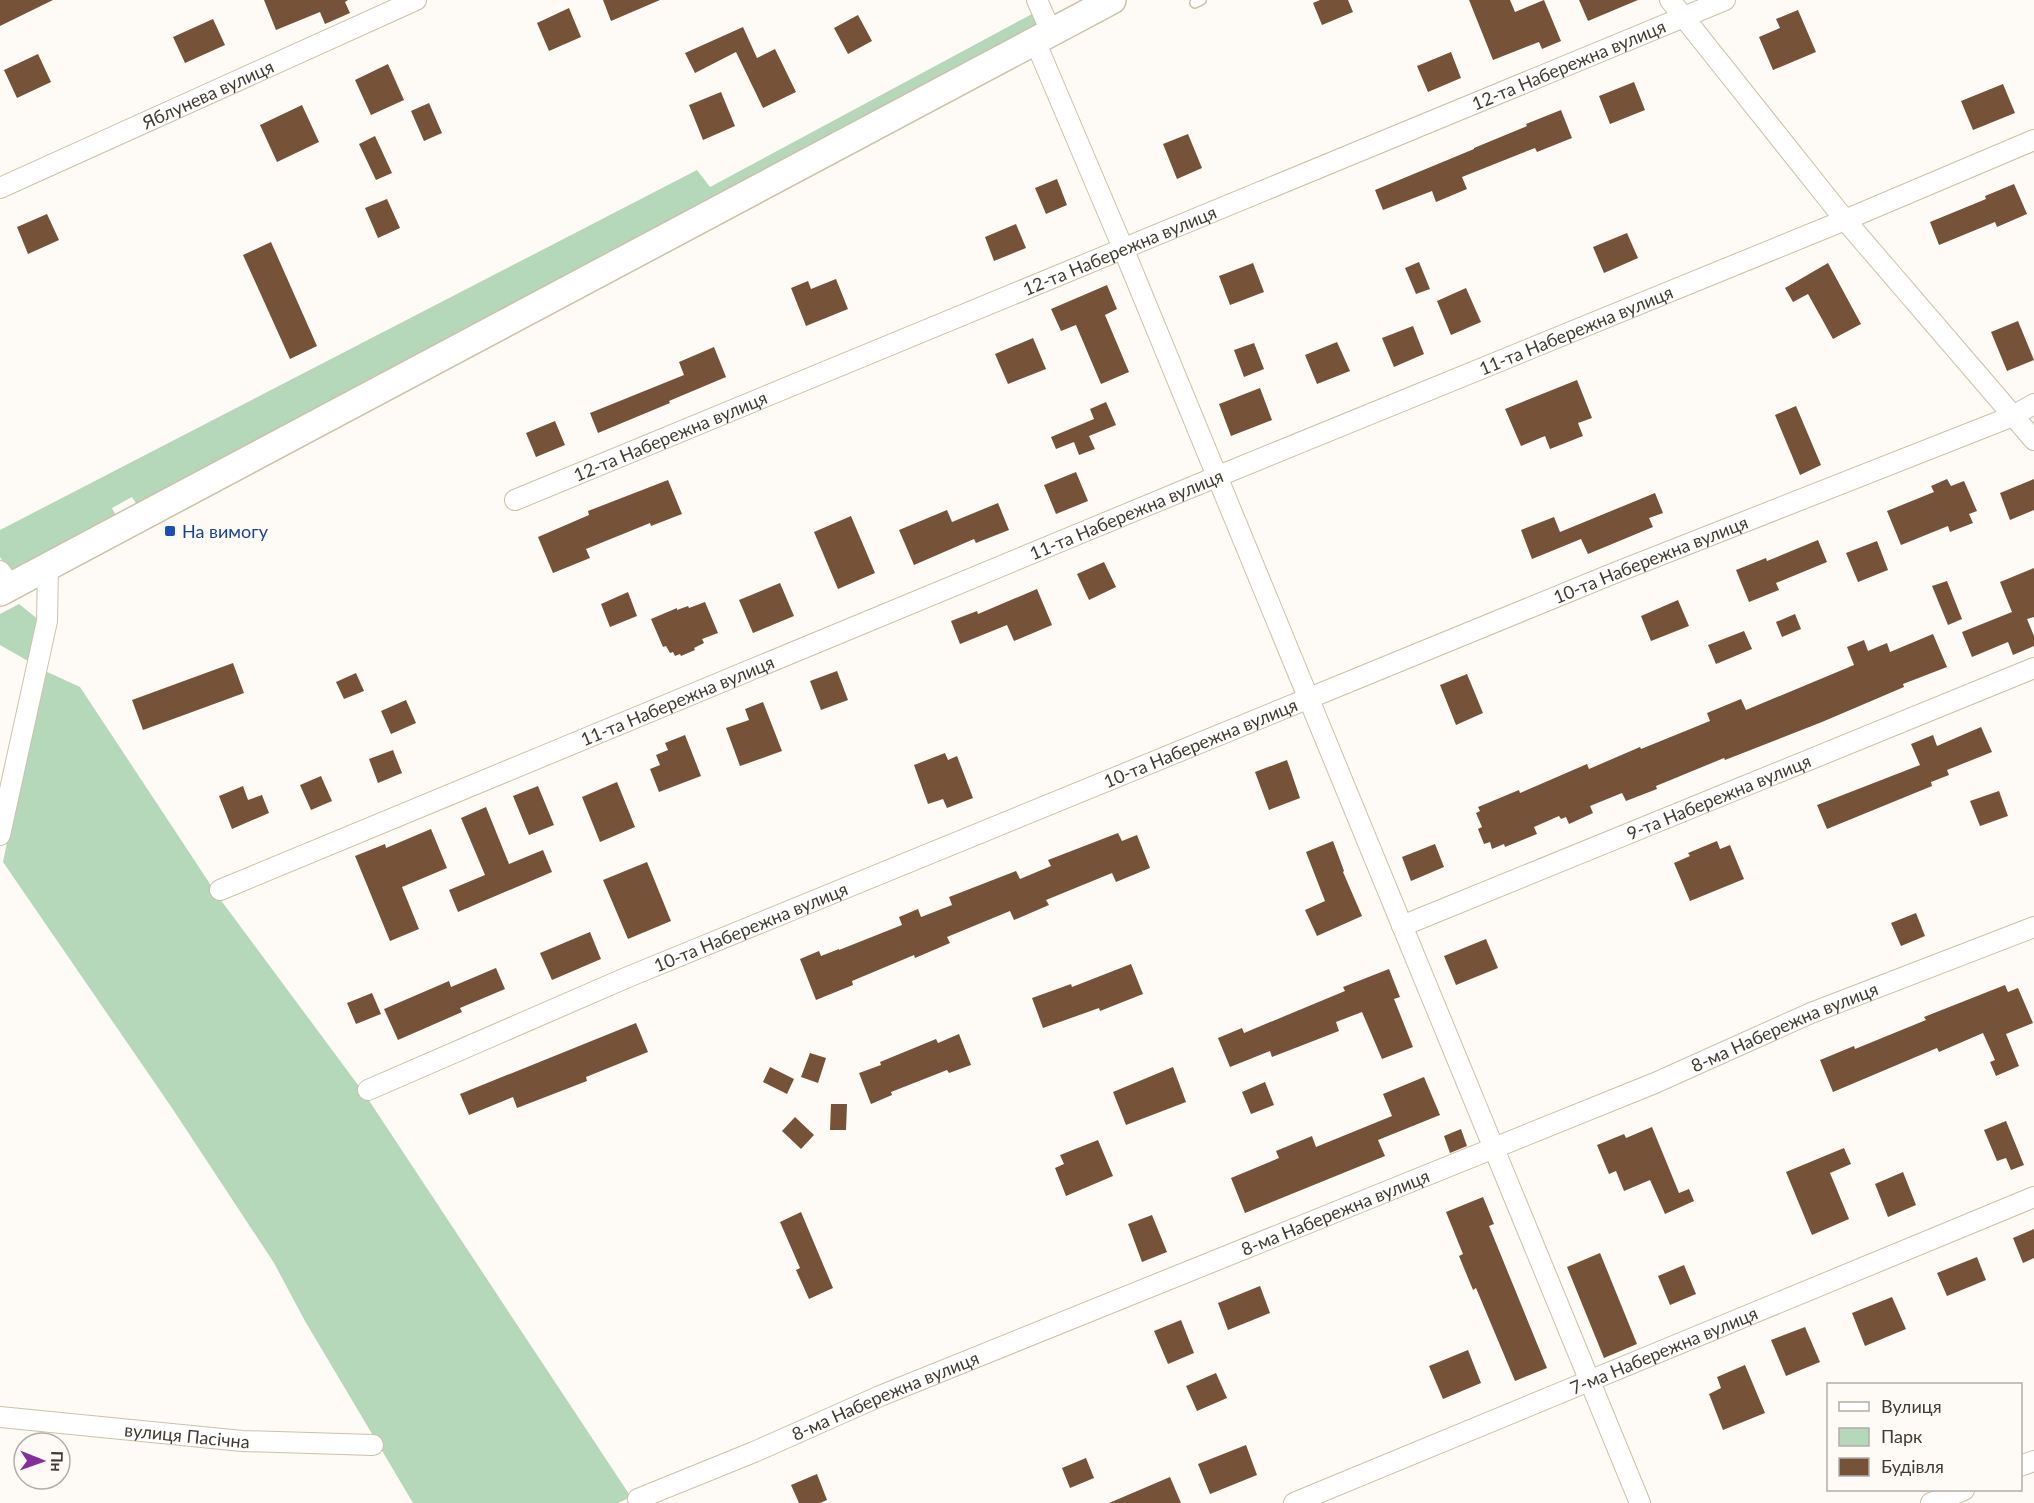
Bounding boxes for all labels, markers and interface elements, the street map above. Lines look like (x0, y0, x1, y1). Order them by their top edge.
street label: 12-та Набережна вулиця (1468, 15, 1669, 114)
street label: Яблунева вулиця (138, 55, 277, 134)
street label: 12-та Набережна вулиця (1019, 200, 1220, 300)
street label: 11-та Набережна вулиця (1476, 281, 1676, 379)
street label: 12-та Набережна вулиця (570, 386, 770, 486)
street label: 11-та Набережна вулиця (1026, 464, 1226, 564)
street label: 10-та Набережна вулиця (1550, 511, 1751, 608)
place label: На вимогу (182, 520, 269, 542)
marker: На вимогу (163, 524, 177, 538)
street label: 11-та Набережна вулиця (577, 650, 777, 750)
street label: 10-та Набережна вулиця (1100, 693, 1301, 792)
street label: 9-та Набережна вулиця (1623, 749, 1814, 844)
street label: 10-та Набережна вулиця (650, 877, 851, 976)
street label: 8-ма Набережна вулиця (1688, 977, 1881, 1076)
street label: 8-ма Набережна вулиця (1238, 1164, 1433, 1260)
street label: 7-ма Набережна вулиця (1567, 1302, 1761, 1399)
street label: 8-ма Набережна вулиця (788, 1346, 982, 1445)
legend (1827, 1383, 2022, 1491)
text: Вулиця (1881, 1395, 1942, 1417)
street label: вулиця Пасічна (123, 1418, 250, 1452)
text: Парк (1881, 1425, 1923, 1447)
north arrow (12, 1431, 72, 1491)
text: Пн (48, 1451, 67, 1472)
text: Будівля (1881, 1455, 1944, 1477)

